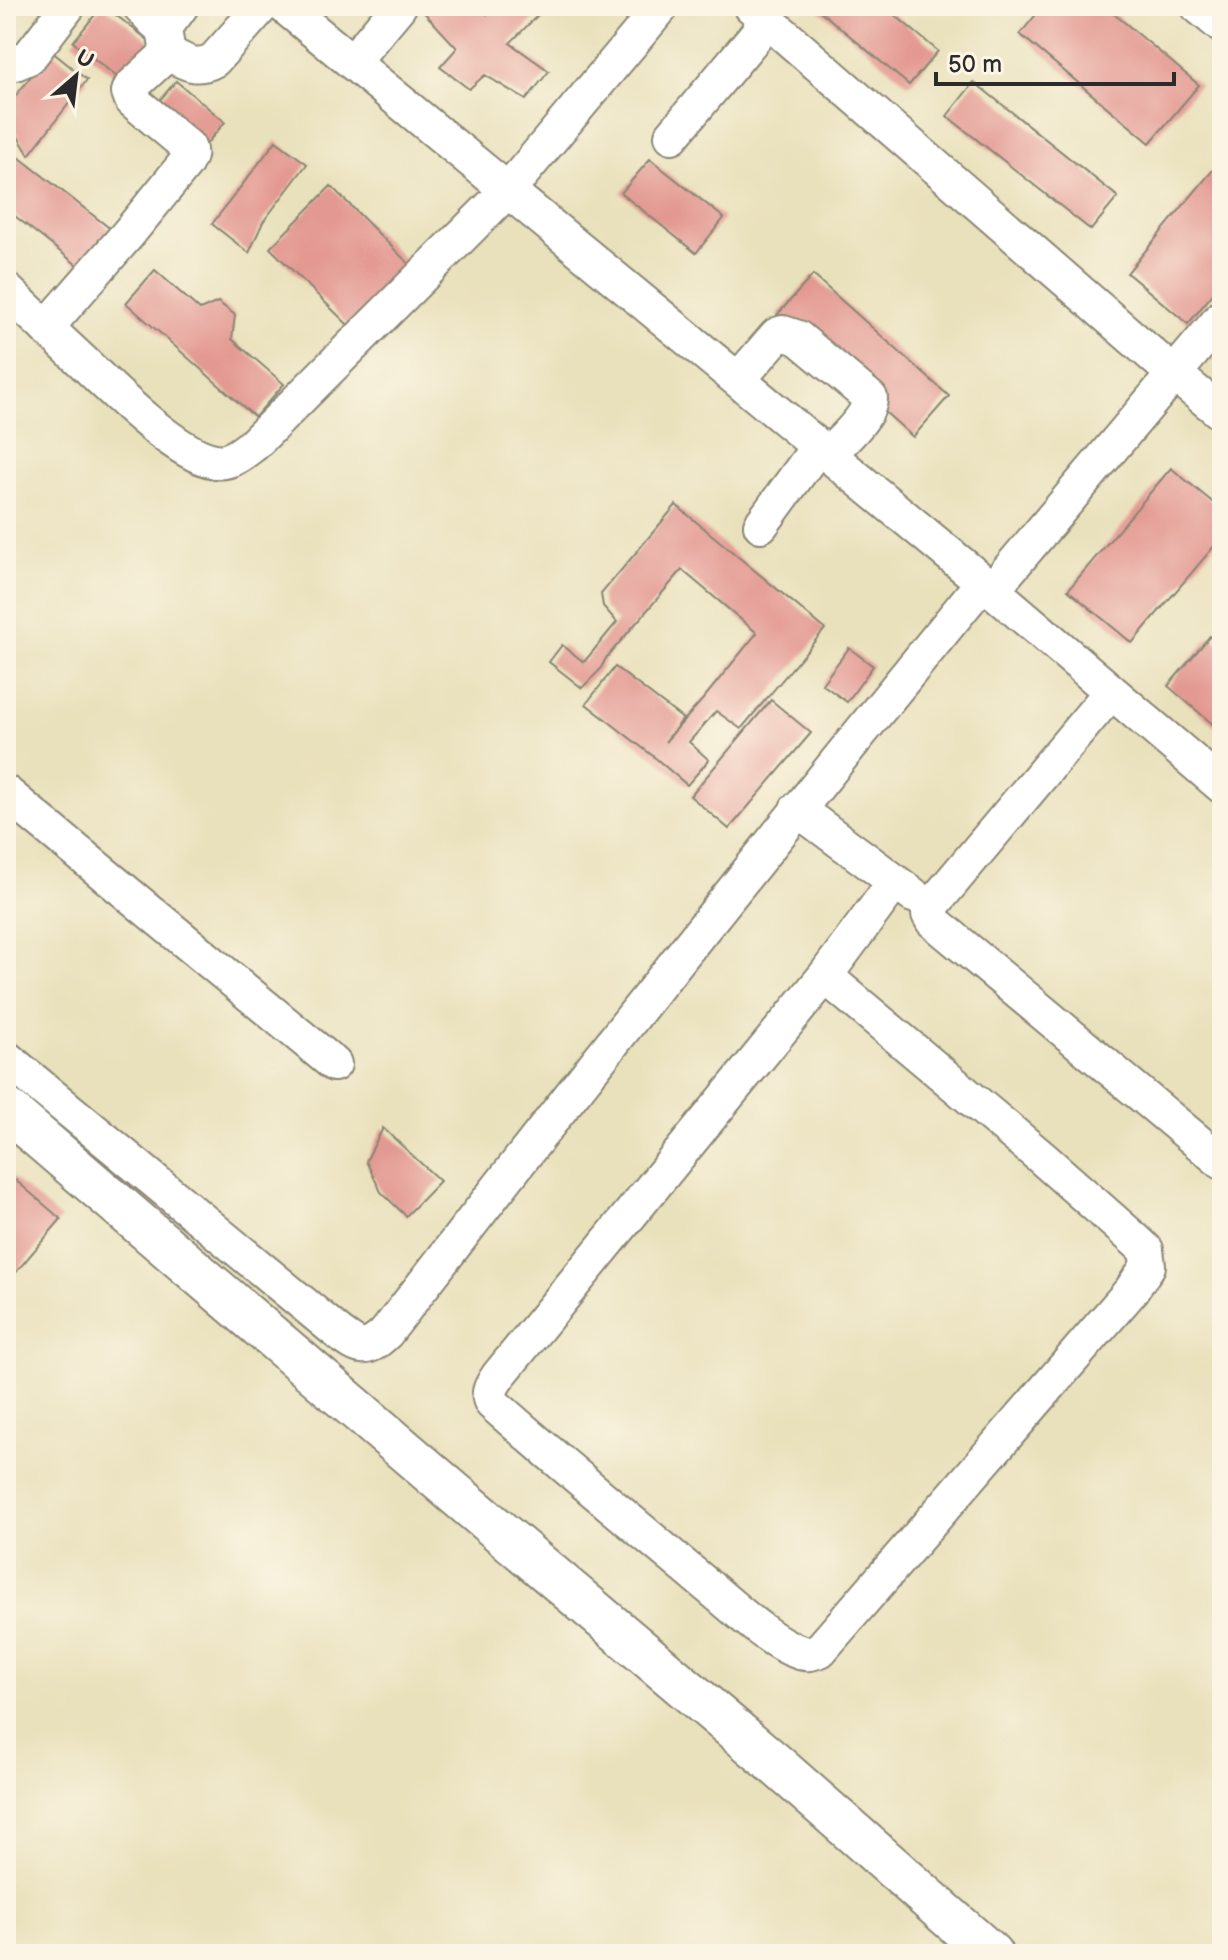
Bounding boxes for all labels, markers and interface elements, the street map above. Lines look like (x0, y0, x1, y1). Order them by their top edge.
north arrow (36, 36, 116, 116)
scale bar (936, 36, 1174, 86)
text: U (71, 44, 98, 75)
text: 50 m (948, 50, 1002, 79)

